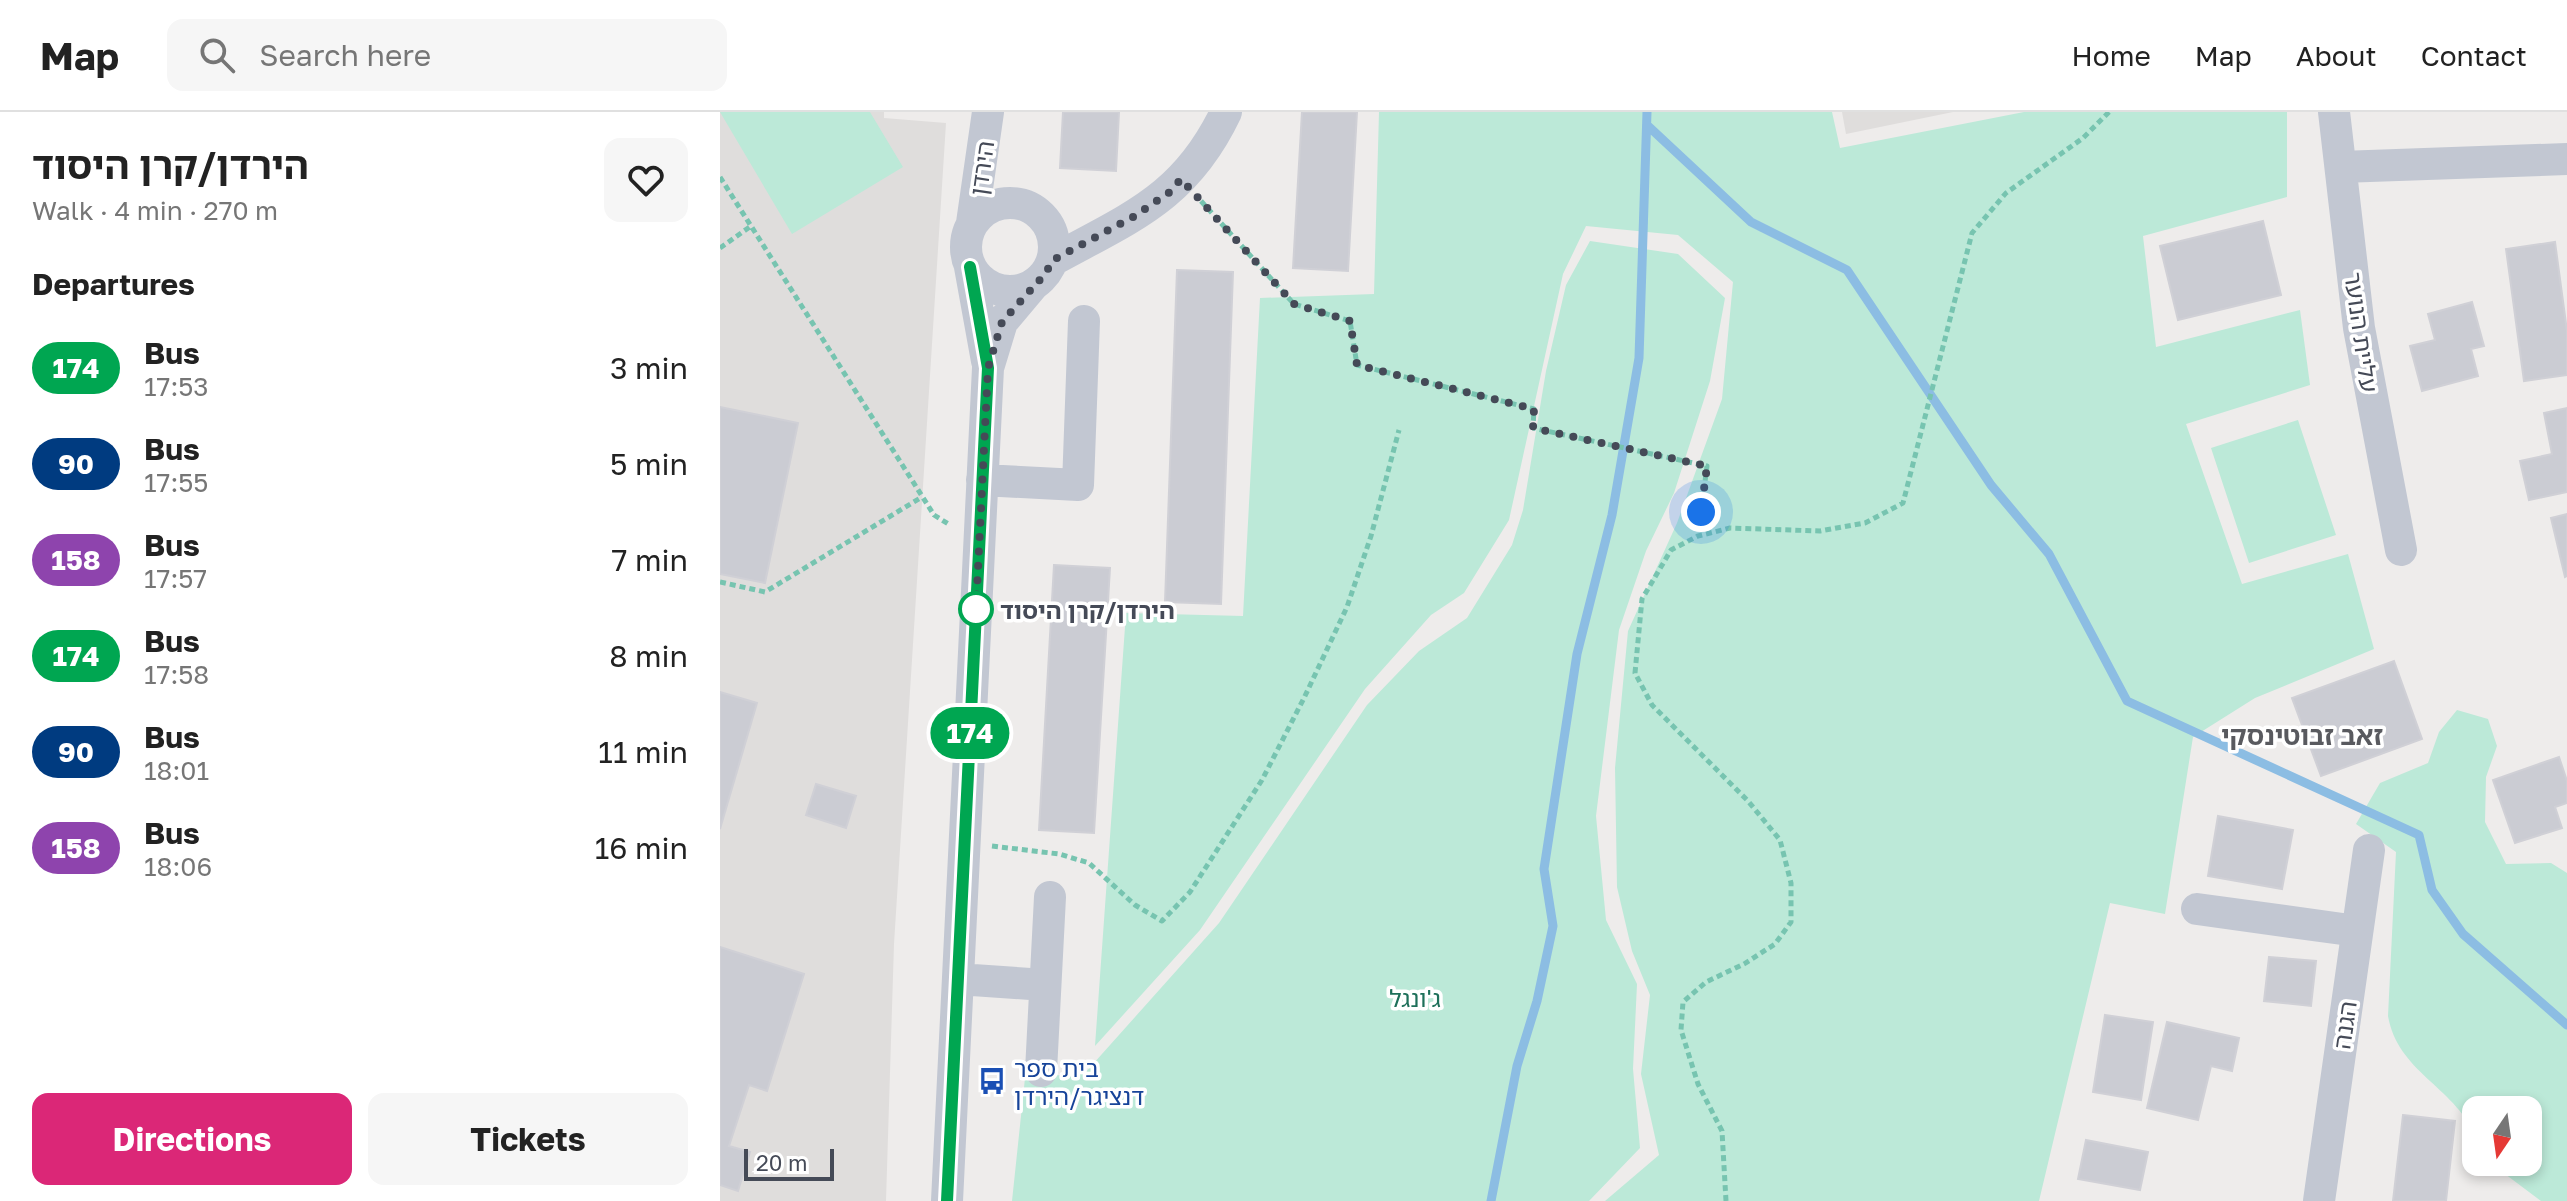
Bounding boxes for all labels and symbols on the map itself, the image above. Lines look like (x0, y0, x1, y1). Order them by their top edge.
street label: הירדן (963, 139, 999, 197)
street label: עליית הנוער (2339, 270, 2385, 394)
your location (1681, 492, 1721, 532)
marker: הירדן/קרן היסוד (959, 592, 993, 626)
place label: הירדן/קרן היסוד (1000, 595, 1175, 624)
line badge: 174 (924, 707, 1016, 759)
district label: זאב זבוטינסקי (2221, 720, 2383, 751)
park label: ג'ונגל (1389, 983, 1441, 1012)
street label: הגנה (2326, 999, 2362, 1051)
place label: בית ספר דנציגר/הירדן (1014, 1053, 1144, 1110)
bus stop icon: בית ספר דנציגר/הירדן (977, 1066, 1007, 1096)
north arrow (2462, 1096, 2542, 1176)
scale bar (744, 1145, 834, 1181)

